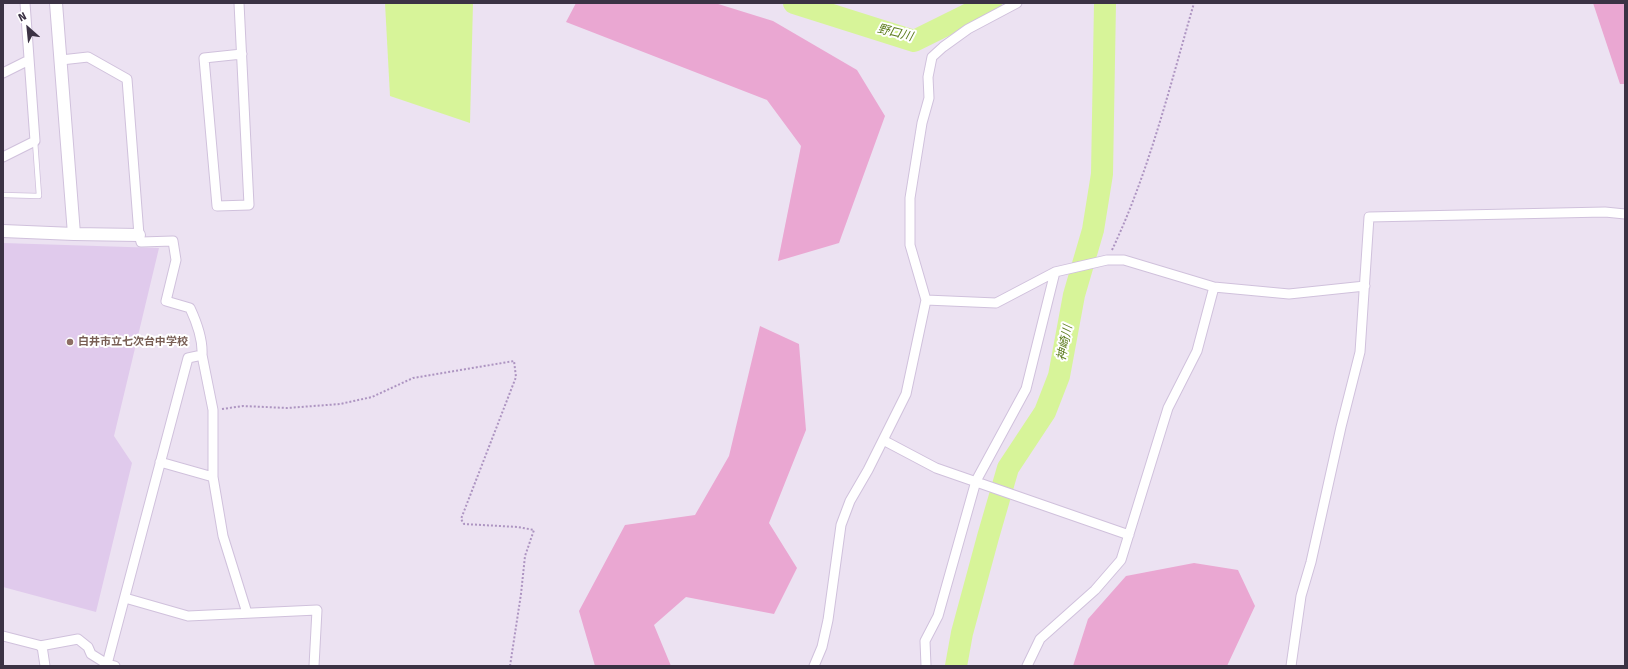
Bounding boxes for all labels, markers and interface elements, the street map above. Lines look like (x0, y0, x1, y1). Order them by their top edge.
north arrow (8, 8, 48, 48)
text: N (16, 9, 29, 24)
water label: 野口川 (876, 22, 914, 44)
water label: 神崎川 (1054, 324, 1076, 362)
place label: 白井市立七次台中学校 (78, 335, 188, 349)
marker: 白井市立七次台中学校 (65, 337, 75, 347)

